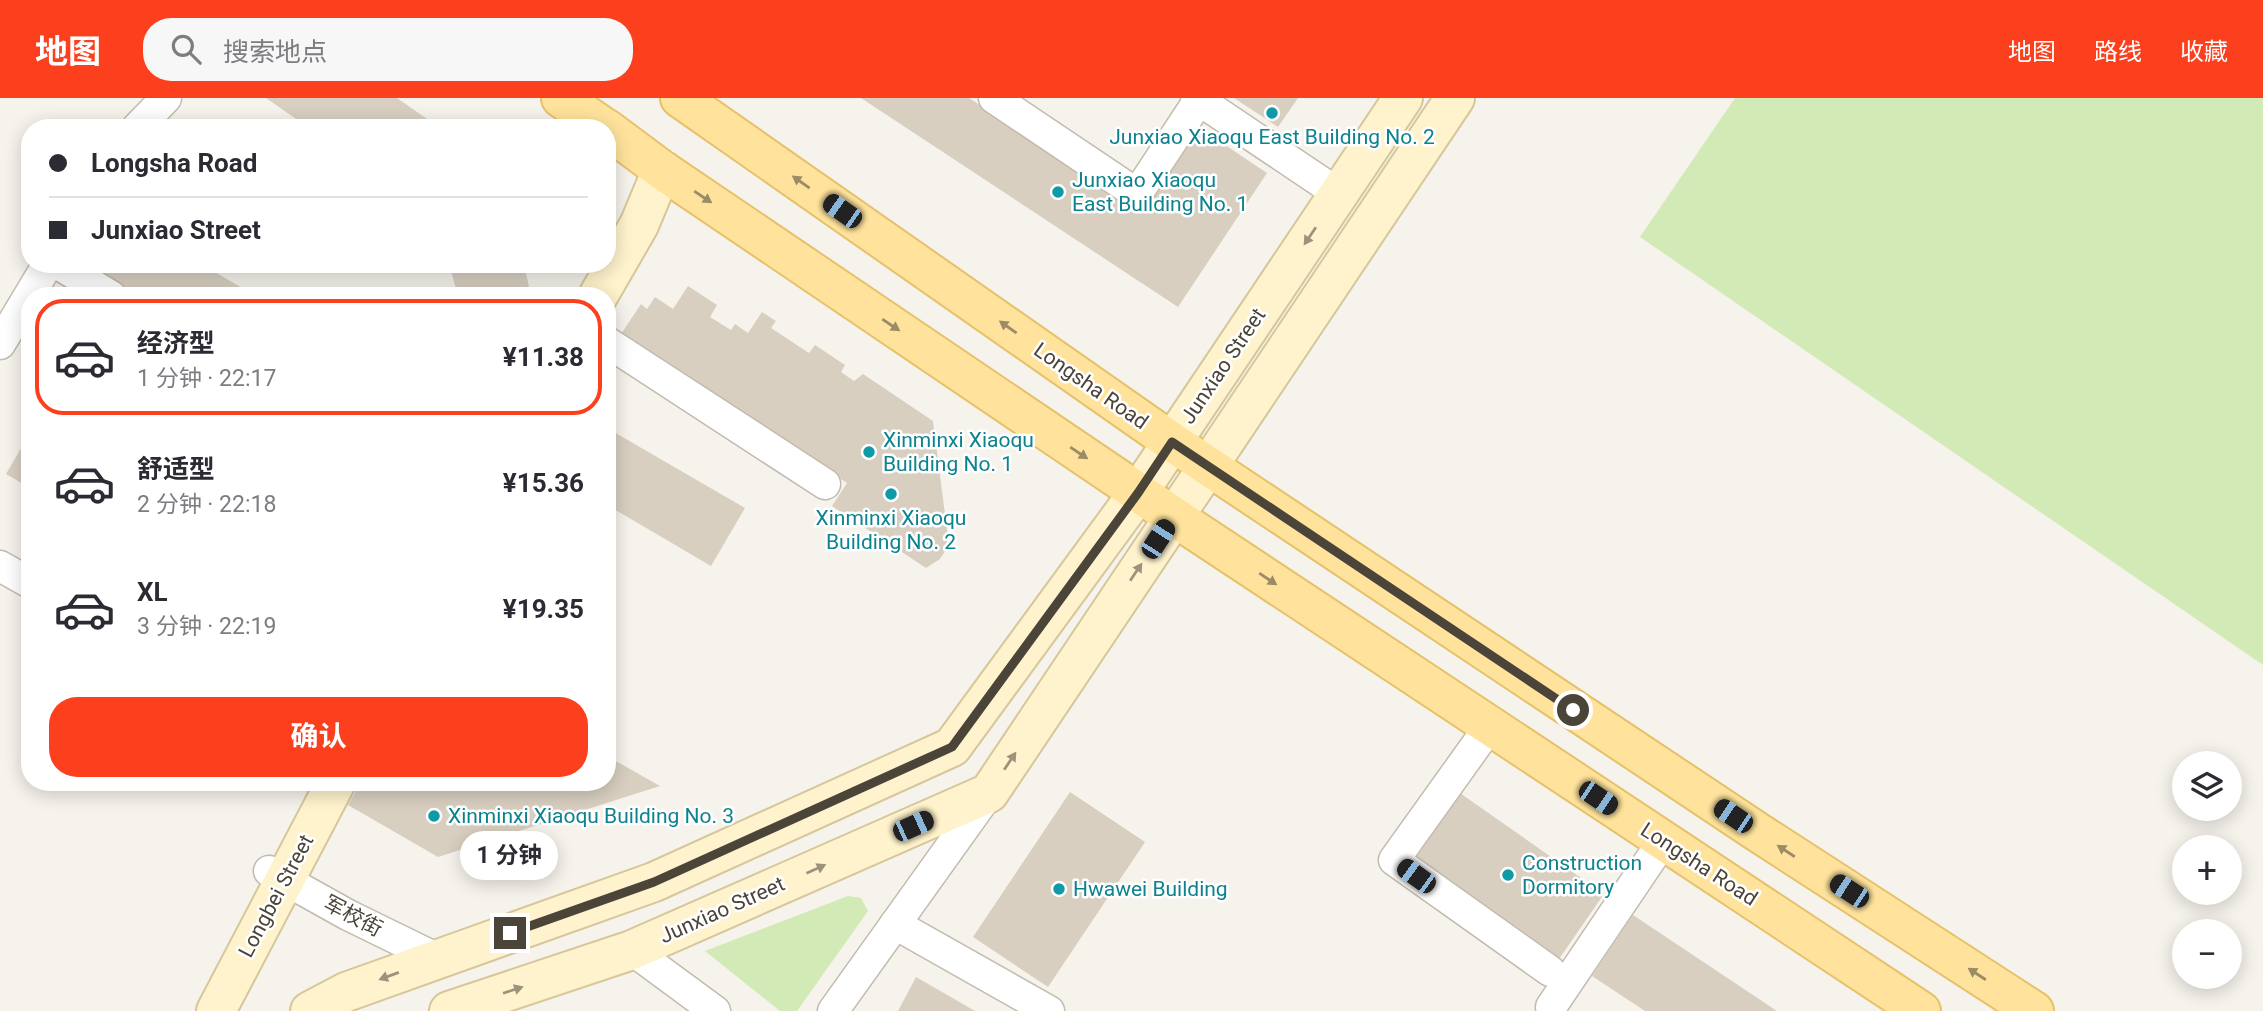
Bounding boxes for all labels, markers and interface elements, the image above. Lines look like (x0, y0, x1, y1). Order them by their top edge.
search box (143, 18, 633, 81)
icon: search (167, 30, 205, 68)
text: 地图 (35, 32, 101, 71)
text: 搜索地点 (223, 37, 327, 67)
text: 地图 (2008, 38, 2056, 66)
text: 路线 (2094, 38, 2142, 66)
text: 收藏 (2180, 38, 2228, 66)
marker: Junxiao Xiaoqu East Building No. 2 (1264, 105, 1280, 121)
place label: Junxiao Xiaoqu East Building No. 2 (1109, 125, 1435, 149)
text: Longsha Road (91, 148, 257, 178)
place label: Junxiao Xiaoqu East Building No. 1 (1072, 168, 1248, 216)
one-way arrow (792, 176, 810, 190)
marker: Junxiao Xiaoqu East Building No. 1 (1050, 184, 1066, 200)
car (819, 190, 866, 232)
one-way arrow (693, 191, 712, 204)
text: Junxiao Street (91, 215, 261, 245)
one-way arrow (1303, 227, 1317, 245)
street label: Junxiao Street (1176, 304, 1271, 428)
one-way arrow (882, 318, 900, 332)
one-way arrow (999, 320, 1017, 334)
icon: car (53, 326, 116, 389)
text: 经济型 (137, 328, 215, 358)
street label: Longsha Road (1029, 338, 1153, 434)
text: ¥11.38 (503, 342, 584, 372)
text: 1 分钟 · 22:17 (137, 365, 276, 392)
place label: Xinminxi Xiaoqu Building No. 1 (883, 428, 1034, 476)
marker: Xinminxi Xiaoqu Building No. 1 (861, 444, 877, 460)
one-way arrow (1070, 446, 1088, 460)
icon: car (53, 452, 116, 515)
text: 舒适型 (137, 454, 215, 484)
text: ¥15.36 (503, 468, 584, 498)
marker: Xinminxi Xiaoqu Building No. 2 (883, 486, 899, 502)
text: 2 分钟 · 22:18 (137, 491, 276, 518)
place label: Xinminxi Xiaoqu Building No. 2 (816, 506, 966, 554)
car (1138, 516, 1179, 562)
one-way arrow (1129, 563, 1143, 581)
one-way arrow (1258, 573, 1278, 586)
text: XL (137, 577, 168, 607)
icon: car (53, 578, 116, 641)
text: ¥19.35 (503, 594, 584, 624)
text: 3 分钟 · 22:19 (137, 613, 276, 640)
route start (1557, 694, 1589, 726)
button: 确认 (49, 697, 588, 777)
map controls (2172, 751, 2242, 989)
button: layers (2172, 751, 2242, 821)
one-way arrow (1003, 752, 1016, 771)
car (1575, 778, 1622, 818)
car (1710, 796, 1757, 836)
place label: Xinminxi Xiaoqu Building No. 3 (448, 804, 734, 828)
marker: Xinminxi Xiaoqu Building No. 3 (426, 808, 442, 824)
car (890, 808, 937, 844)
street label: Longsha Road (1636, 817, 1762, 911)
street label: Longbei Street (234, 831, 318, 961)
callout: 1 分钟 (461, 832, 559, 880)
button: + (2172, 835, 2242, 905)
text: 1 分钟 (477, 842, 541, 869)
one-way arrow (1776, 844, 1796, 857)
place label: Construction Dormitory (1522, 851, 1642, 899)
car (1393, 855, 1440, 897)
one-way arrow (805, 863, 826, 874)
marker: Construction Dormitory (1500, 867, 1516, 883)
car (1826, 871, 1873, 911)
street label: Junxiao Street (656, 872, 788, 948)
place label: Hwawei Building (1073, 877, 1228, 901)
marker: Hwawei Building (1051, 881, 1067, 897)
street label: 军校街 (320, 891, 386, 941)
route end (494, 917, 526, 949)
button: − (2172, 919, 2242, 989)
one-way arrow (1968, 967, 1986, 981)
one-way arrow (379, 971, 400, 982)
one-way arrow (503, 984, 524, 994)

